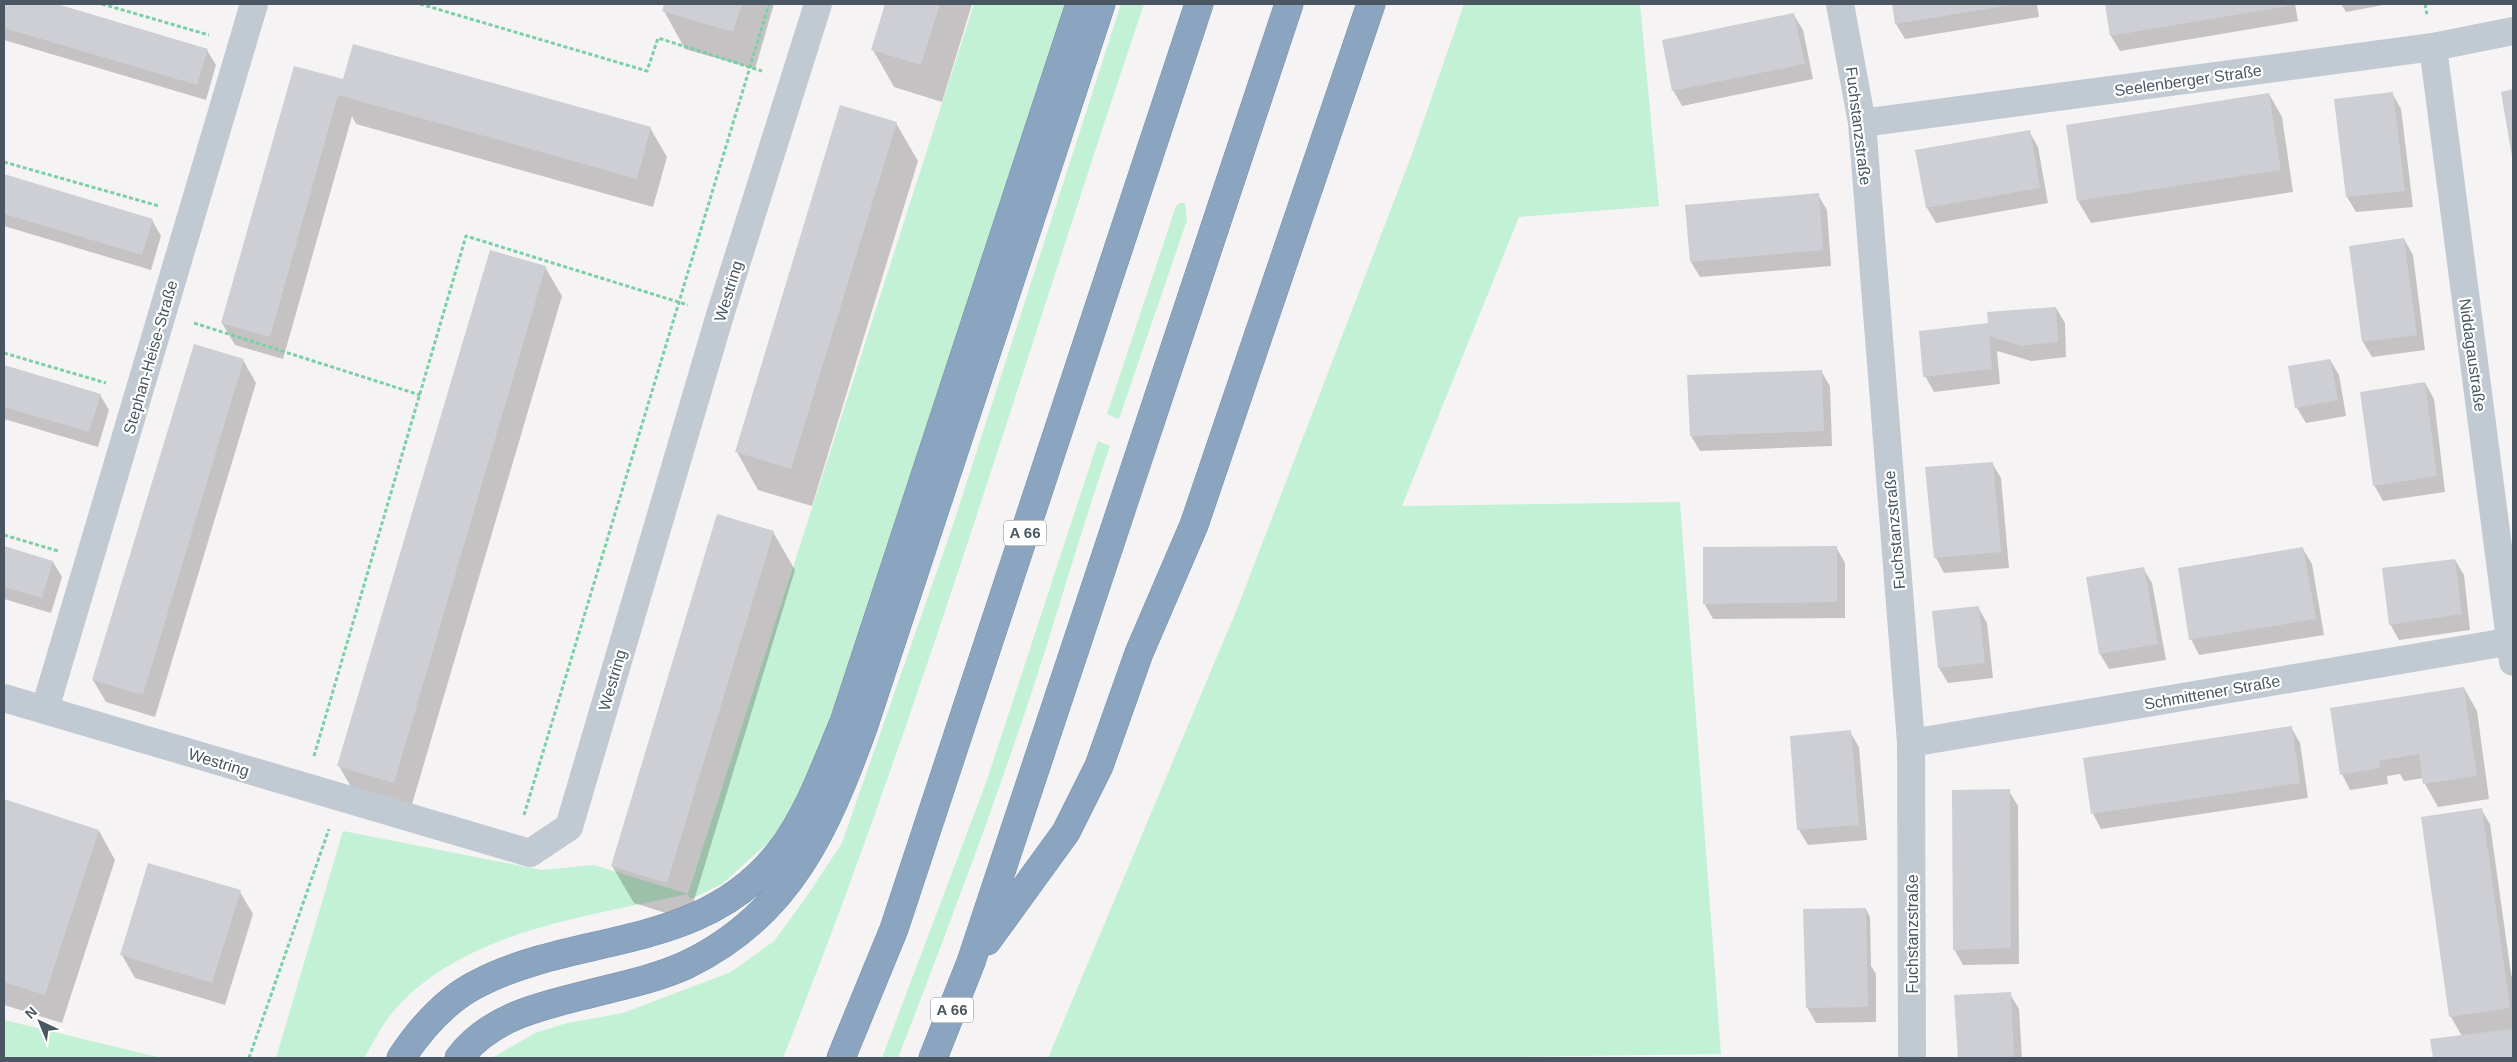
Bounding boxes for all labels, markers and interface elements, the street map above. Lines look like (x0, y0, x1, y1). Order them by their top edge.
street label: Seelenberger Straße (2113, 62, 2263, 99)
street label: Fuchstanzstraße (1843, 66, 1874, 186)
street label: Westring (711, 259, 746, 324)
street label: Stephan-Heise-Straße (120, 278, 181, 436)
street label: Niddagaustraße (2456, 298, 2489, 413)
street label: Fuchstanzstraße (1881, 470, 1908, 590)
road number: A 66 (1004, 520, 1046, 546)
street label: Westring (596, 648, 629, 713)
street label: Schmittener Straße (2143, 672, 2282, 713)
street label: Westring (186, 745, 251, 780)
street label: Fuchstanzstraße (1904, 874, 1921, 994)
north arrow (15, 997, 65, 1047)
road number: A 66 (931, 998, 973, 1022)
text: N (22, 1003, 40, 1022)

